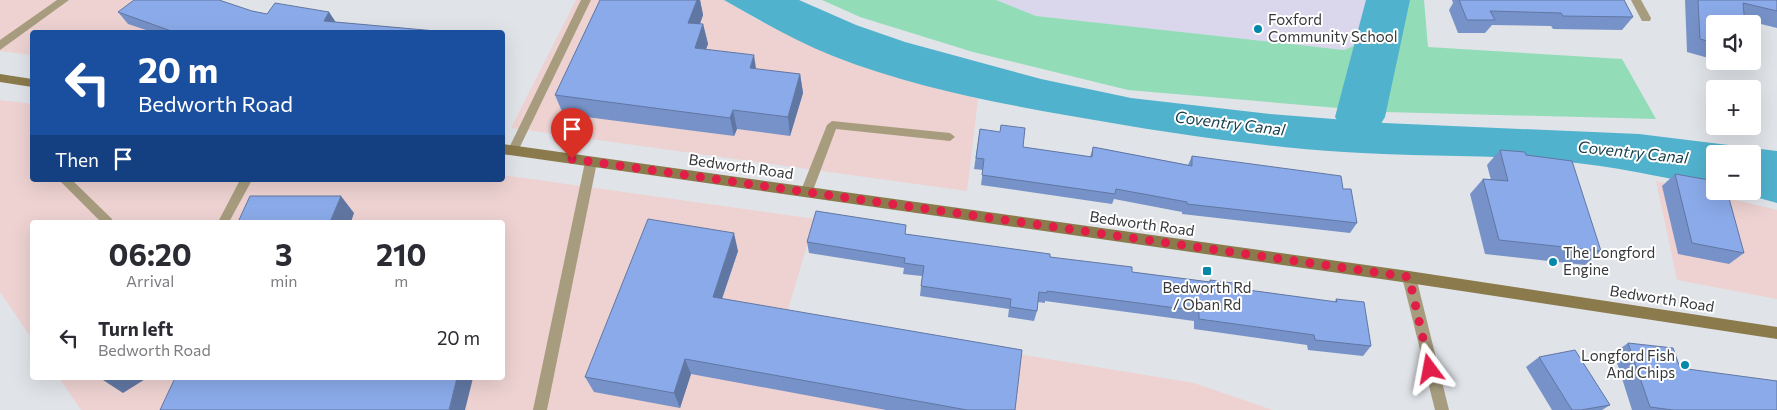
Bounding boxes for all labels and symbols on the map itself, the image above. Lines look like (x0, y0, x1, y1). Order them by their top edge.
place label: Foxford Community School (1268, 10, 1398, 45)
marker: Foxford Community School (1252, 23, 1264, 35)
water label: Coventry Canal (1174, 106, 1287, 139)
pin (551, 108, 593, 159)
water label: Coventry Canal (1577, 136, 1690, 167)
street label: Bedworth Road (688, 150, 795, 182)
street label: Bedworth Road (1089, 207, 1196, 239)
place label: The Longford Engine (1563, 243, 1655, 278)
marker: The Longford Engine (1547, 256, 1559, 268)
marker: Bedworth Rd / Oban Rd (1201, 265, 1213, 277)
place label: Bedworth Rd / Oban Rd (1163, 278, 1251, 313)
street label: Bedworth Road (1609, 281, 1716, 315)
position arrow (1403, 342, 1455, 394)
place label: Longford Fish And Chips (1581, 346, 1675, 381)
marker: Longford Fish And Chips (1679, 359, 1691, 371)

